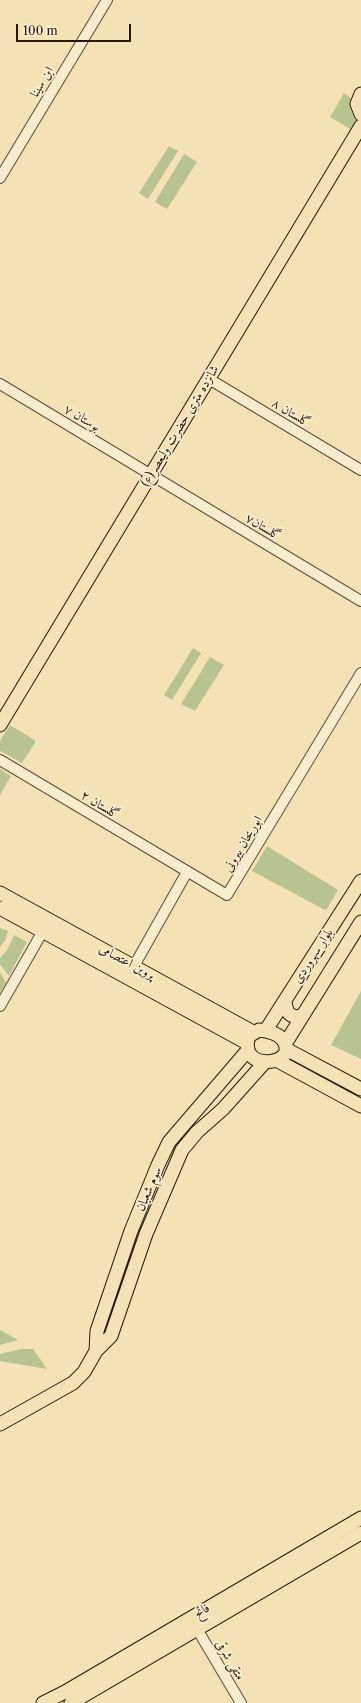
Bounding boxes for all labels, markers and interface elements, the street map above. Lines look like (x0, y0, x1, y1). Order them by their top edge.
scale bar (18, 16, 133, 42)
text: 100 m (23, 23, 58, 38)
street label: ابن سینا (27, 64, 57, 100)
street label: شانزده متری حضرت ولیعصر(ع) (137, 362, 223, 490)
street label: گلستان ۸ (269, 395, 313, 431)
street label: بوستان ۷ (61, 401, 103, 435)
street label: گلستان۷ (242, 510, 284, 544)
street label: گلستان ۲ (78, 787, 122, 823)
street label: ابوریحان بیرونی (220, 813, 266, 875)
street label: بلوار سهروردی (289, 926, 337, 986)
street label: پروین اعتصامی (96, 941, 158, 983)
street label: سوم شعبان (133, 1164, 165, 1214)
street label: فاتح (192, 1600, 212, 1622)
street label: متقی شرقی (212, 1637, 248, 1683)

